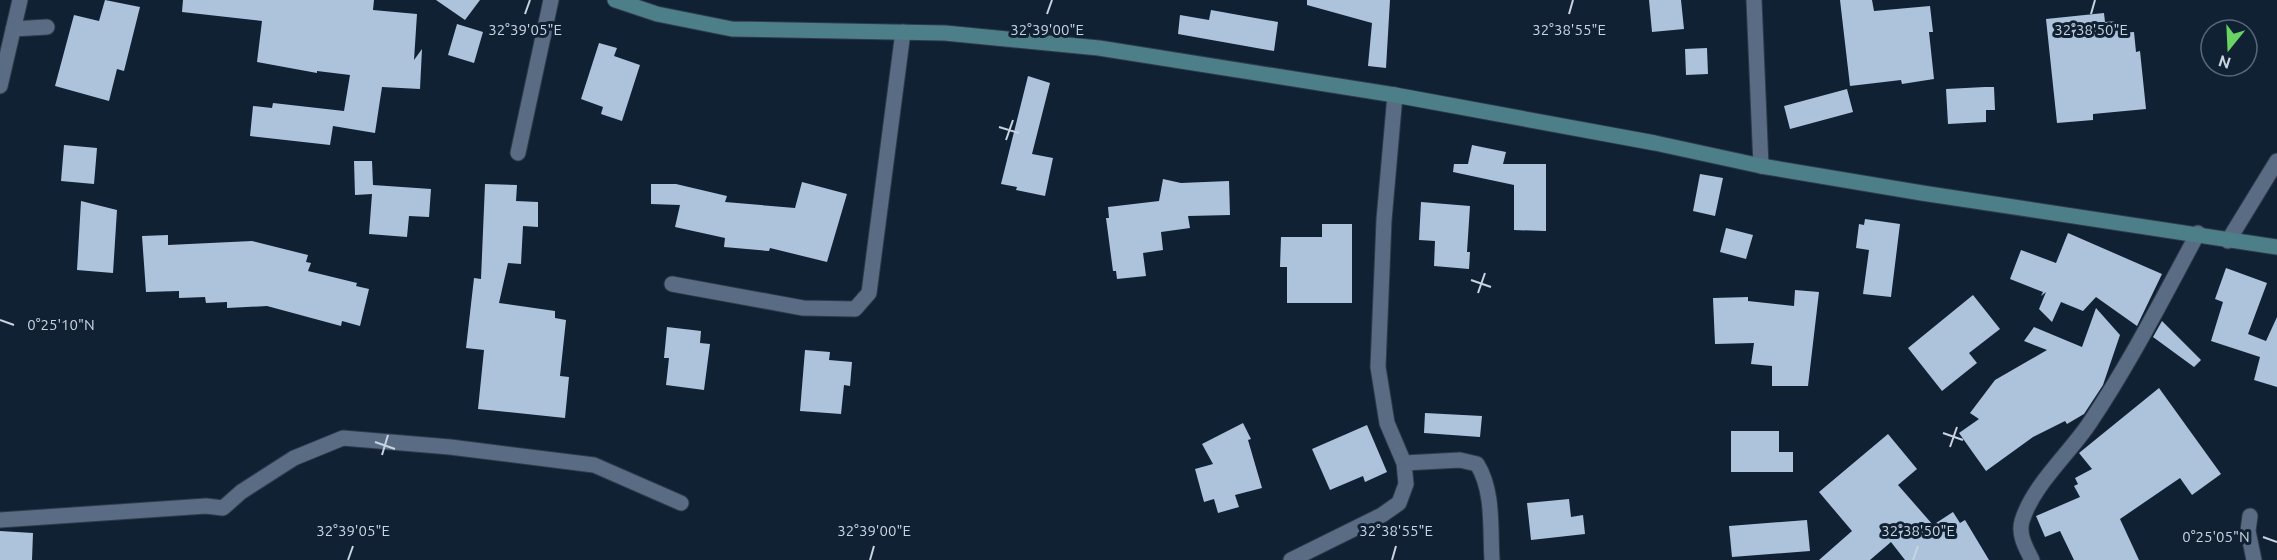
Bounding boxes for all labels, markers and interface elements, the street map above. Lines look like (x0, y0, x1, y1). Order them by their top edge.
north arrow (2199, 18, 2259, 78)
text: 32°39'05"E (488, 21, 562, 38)
text: 32°39'00"E (1010, 21, 1084, 38)
text: 32°38'55"E (1532, 21, 1606, 38)
text: 32°38'50"E (2054, 21, 2128, 38)
text: N (2216, 52, 2233, 73)
text: 0°25'10"N (27, 316, 95, 333)
text: 32°39'05"E (316, 522, 390, 539)
text: 32°39'00"E (837, 522, 911, 539)
text: 32°38'55"E (1359, 522, 1433, 539)
text: 32°38'50"E (1881, 522, 1955, 539)
text: 0°25'05"N (2182, 528, 2250, 545)

